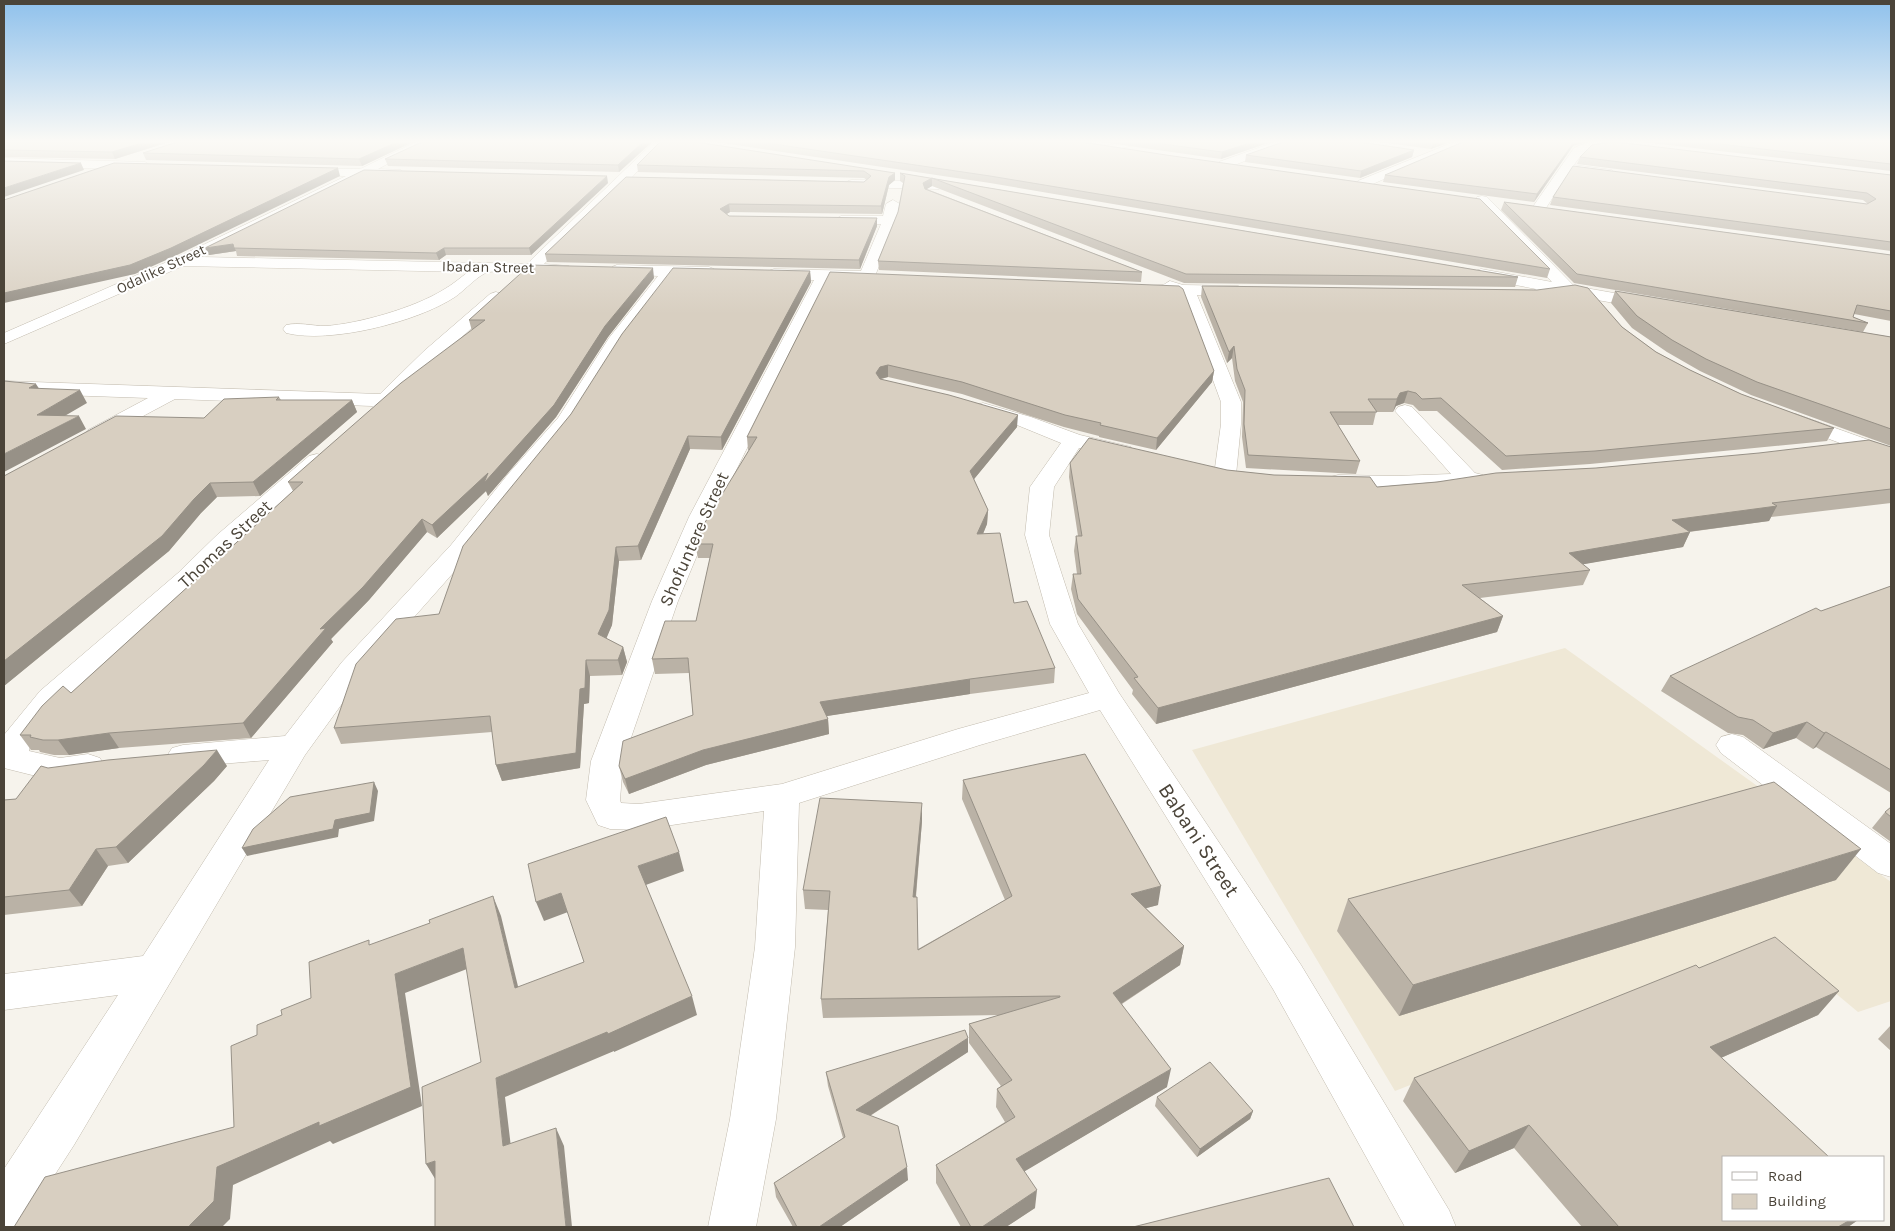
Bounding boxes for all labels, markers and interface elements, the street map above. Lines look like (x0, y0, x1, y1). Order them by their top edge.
street label: Odalike Street (114, 240, 209, 298)
street label: Ibadan Street (442, 257, 535, 277)
street label: Shofuntere Street (654, 468, 734, 610)
street label: Thomas Street (174, 495, 276, 593)
street label: Babani Street (1153, 779, 1245, 901)
legend (1722, 1156, 1885, 1221)
text: Road (1768, 1167, 1803, 1185)
text: Building (1768, 1192, 1826, 1210)

